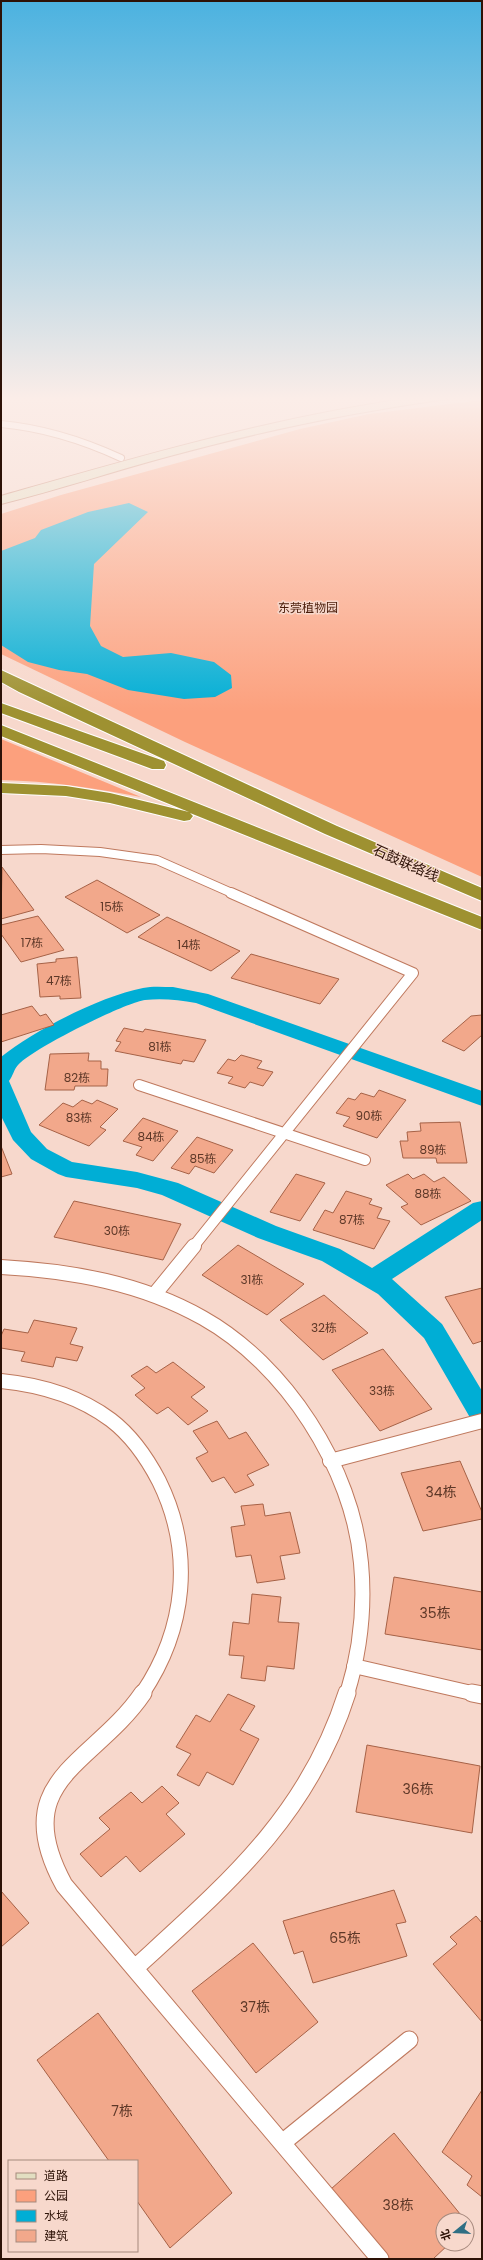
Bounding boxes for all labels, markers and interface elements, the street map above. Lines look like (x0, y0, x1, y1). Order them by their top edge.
park label: 东莞植物园 (278, 599, 338, 616)
street label: 石鼓联络线 (370, 840, 442, 886)
house number: 15栋 (100, 898, 124, 915)
house number: 17栋 (21, 934, 43, 951)
house number: 14栋 (177, 936, 201, 953)
house number: 47栋 (46, 972, 72, 989)
house number: 81栋 (148, 1038, 172, 1055)
house number: 82栋 (64, 1069, 90, 1086)
house number: 90栋 (355, 1107, 383, 1124)
house number: 83栋 (66, 1109, 92, 1126)
house number: 84栋 (137, 1128, 165, 1145)
house number: 89栋 (419, 1141, 447, 1158)
house number: 85栋 (189, 1150, 217, 1167)
house number: 88栋 (414, 1185, 442, 1202)
house number: 87栋 (339, 1211, 365, 1228)
house number: 30栋 (104, 1222, 130, 1239)
house number: 31栋 (241, 1271, 263, 1288)
house number: 32栋 (311, 1319, 337, 1336)
house number: 33栋 (369, 1382, 395, 1399)
house number: 34栋 (425, 1482, 457, 1502)
house number: 35栋 (419, 1603, 451, 1623)
house number: 36栋 (402, 1779, 434, 1799)
house number: 65栋 (329, 1928, 361, 1948)
house number: 37栋 (240, 1997, 270, 2017)
house number: 7栋 (111, 2101, 133, 2121)
legend (8, 2160, 138, 2252)
text: 道路 (44, 2167, 68, 2184)
text: 公园 (44, 2187, 68, 2204)
house number: 38栋 (382, 2195, 414, 2215)
text: 水域 (44, 2207, 68, 2224)
north arrow (435, 2212, 475, 2252)
text: 建筑 (44, 2227, 68, 2244)
text: 北 (436, 2227, 455, 2243)

